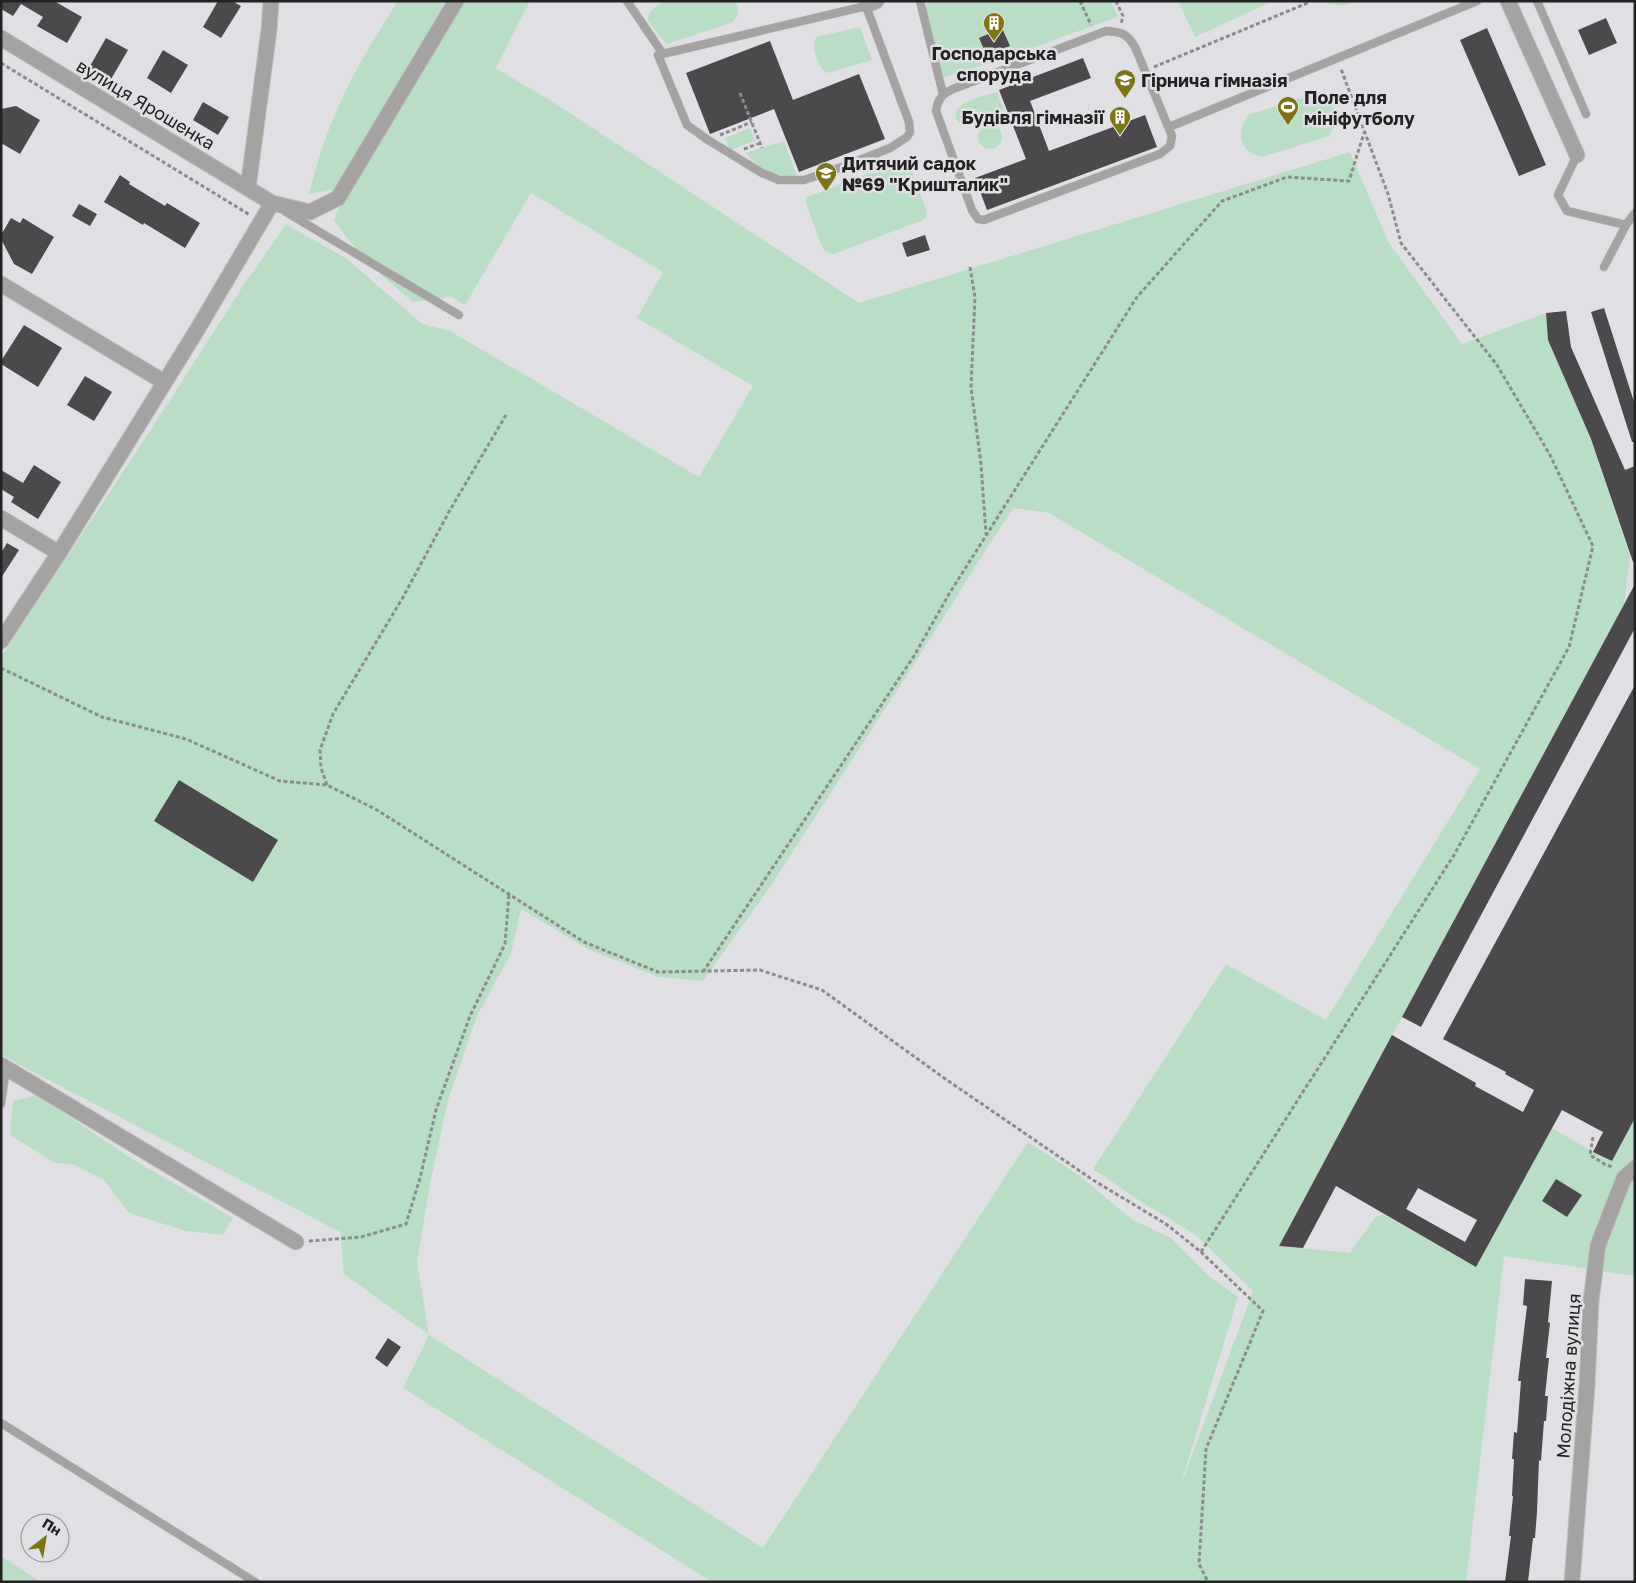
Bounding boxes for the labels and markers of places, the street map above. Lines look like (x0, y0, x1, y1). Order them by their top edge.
building icon: Господарська споруда (982, 11, 1006, 42)
place label: Господарська споруда (931, 42, 1057, 85)
school or university icon: Гірнича гімназія (1113, 68, 1137, 99)
place label: Гірнича гімназія (1141, 69, 1287, 91)
place label: Поле для мініфутболу (1304, 86, 1415, 129)
sports icon: Поле для мініфутболу (1276, 95, 1300, 126)
building icon: Будівля гімназії (1108, 105, 1132, 136)
place label: Будівля гімназії (961, 106, 1105, 128)
place label: Дитячий садок №69 "Кришталик" (842, 152, 1008, 195)
school or university icon: Дитячий садок №69 "Кришталик" (814, 161, 838, 192)

